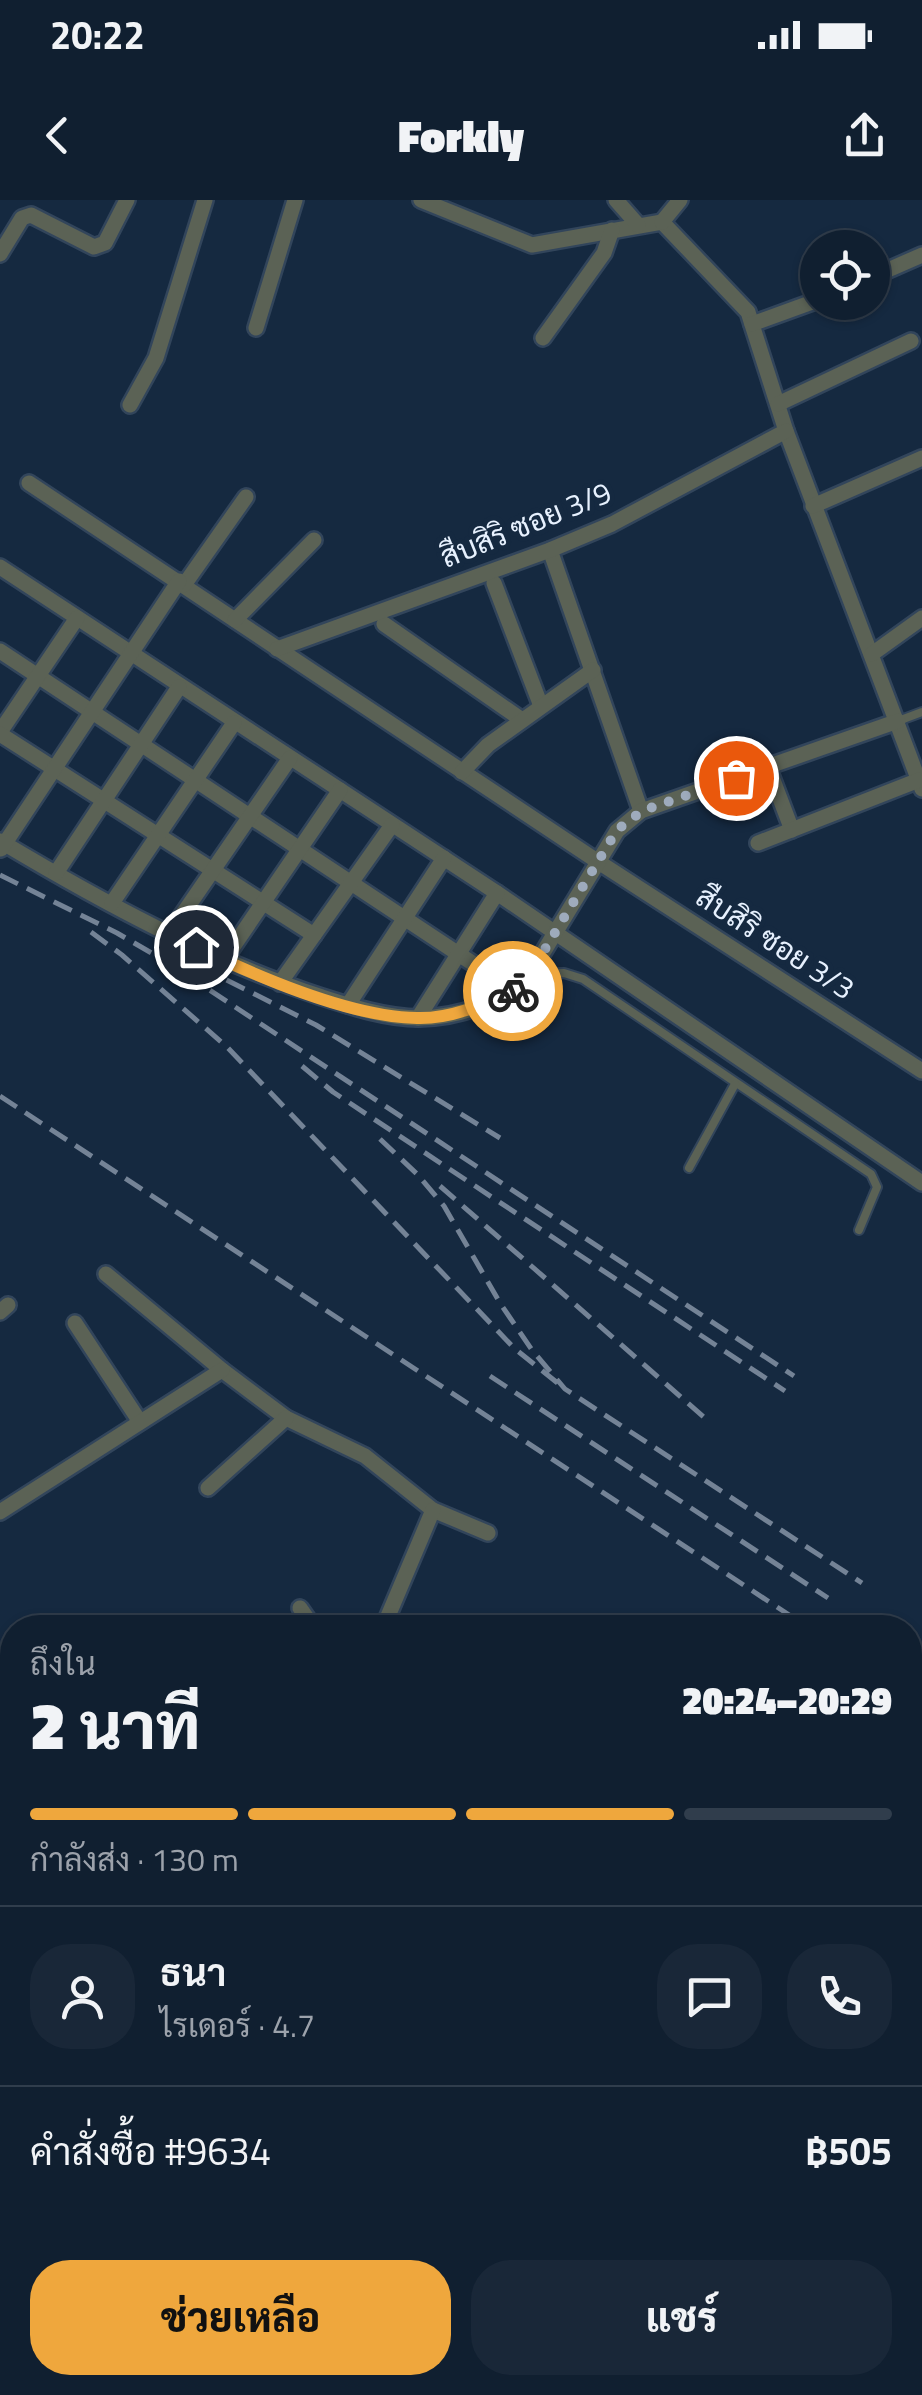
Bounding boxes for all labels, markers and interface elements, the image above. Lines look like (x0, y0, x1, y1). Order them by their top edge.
text: 20:22 (50, 6, 145, 64)
text: Forkly (398, 101, 524, 169)
icon: back (30, 108, 85, 163)
icon: share (837, 108, 892, 163)
map controls (800, 230, 890, 320)
button: locate (800, 230, 890, 320)
street label: สืบสิริ ซอย 3/9 (433, 469, 618, 579)
pin (694, 736, 779, 821)
icon: bag (709, 751, 764, 806)
street label: สืบสิริ ซอย 3/3 (687, 874, 864, 1011)
pin (154, 905, 239, 990)
icon: home (169, 920, 224, 975)
courier (463, 941, 563, 1041)
icon: bike (486, 964, 541, 1019)
text: ถึงใน (30, 1639, 96, 1687)
text: 20:24–20:29 (682, 1671, 892, 1729)
text: 2 นาที (30, 1675, 200, 1774)
text: กำลังส่ง · 130 m (30, 1835, 239, 1883)
text: ธนา (160, 1943, 226, 2001)
button: person (30, 1944, 135, 2049)
button: chat (657, 1944, 762, 2049)
button: phone (787, 1944, 892, 2049)
text: ไรเดอร์ · 4.7 (160, 2001, 315, 2049)
text: คำสั่งซื้อ #9634 (30, 2122, 271, 2180)
text: ฿505 (805, 2122, 892, 2180)
button: ช่วยเหลือ (30, 2260, 451, 2375)
button: แชร์ (471, 2260, 892, 2375)

